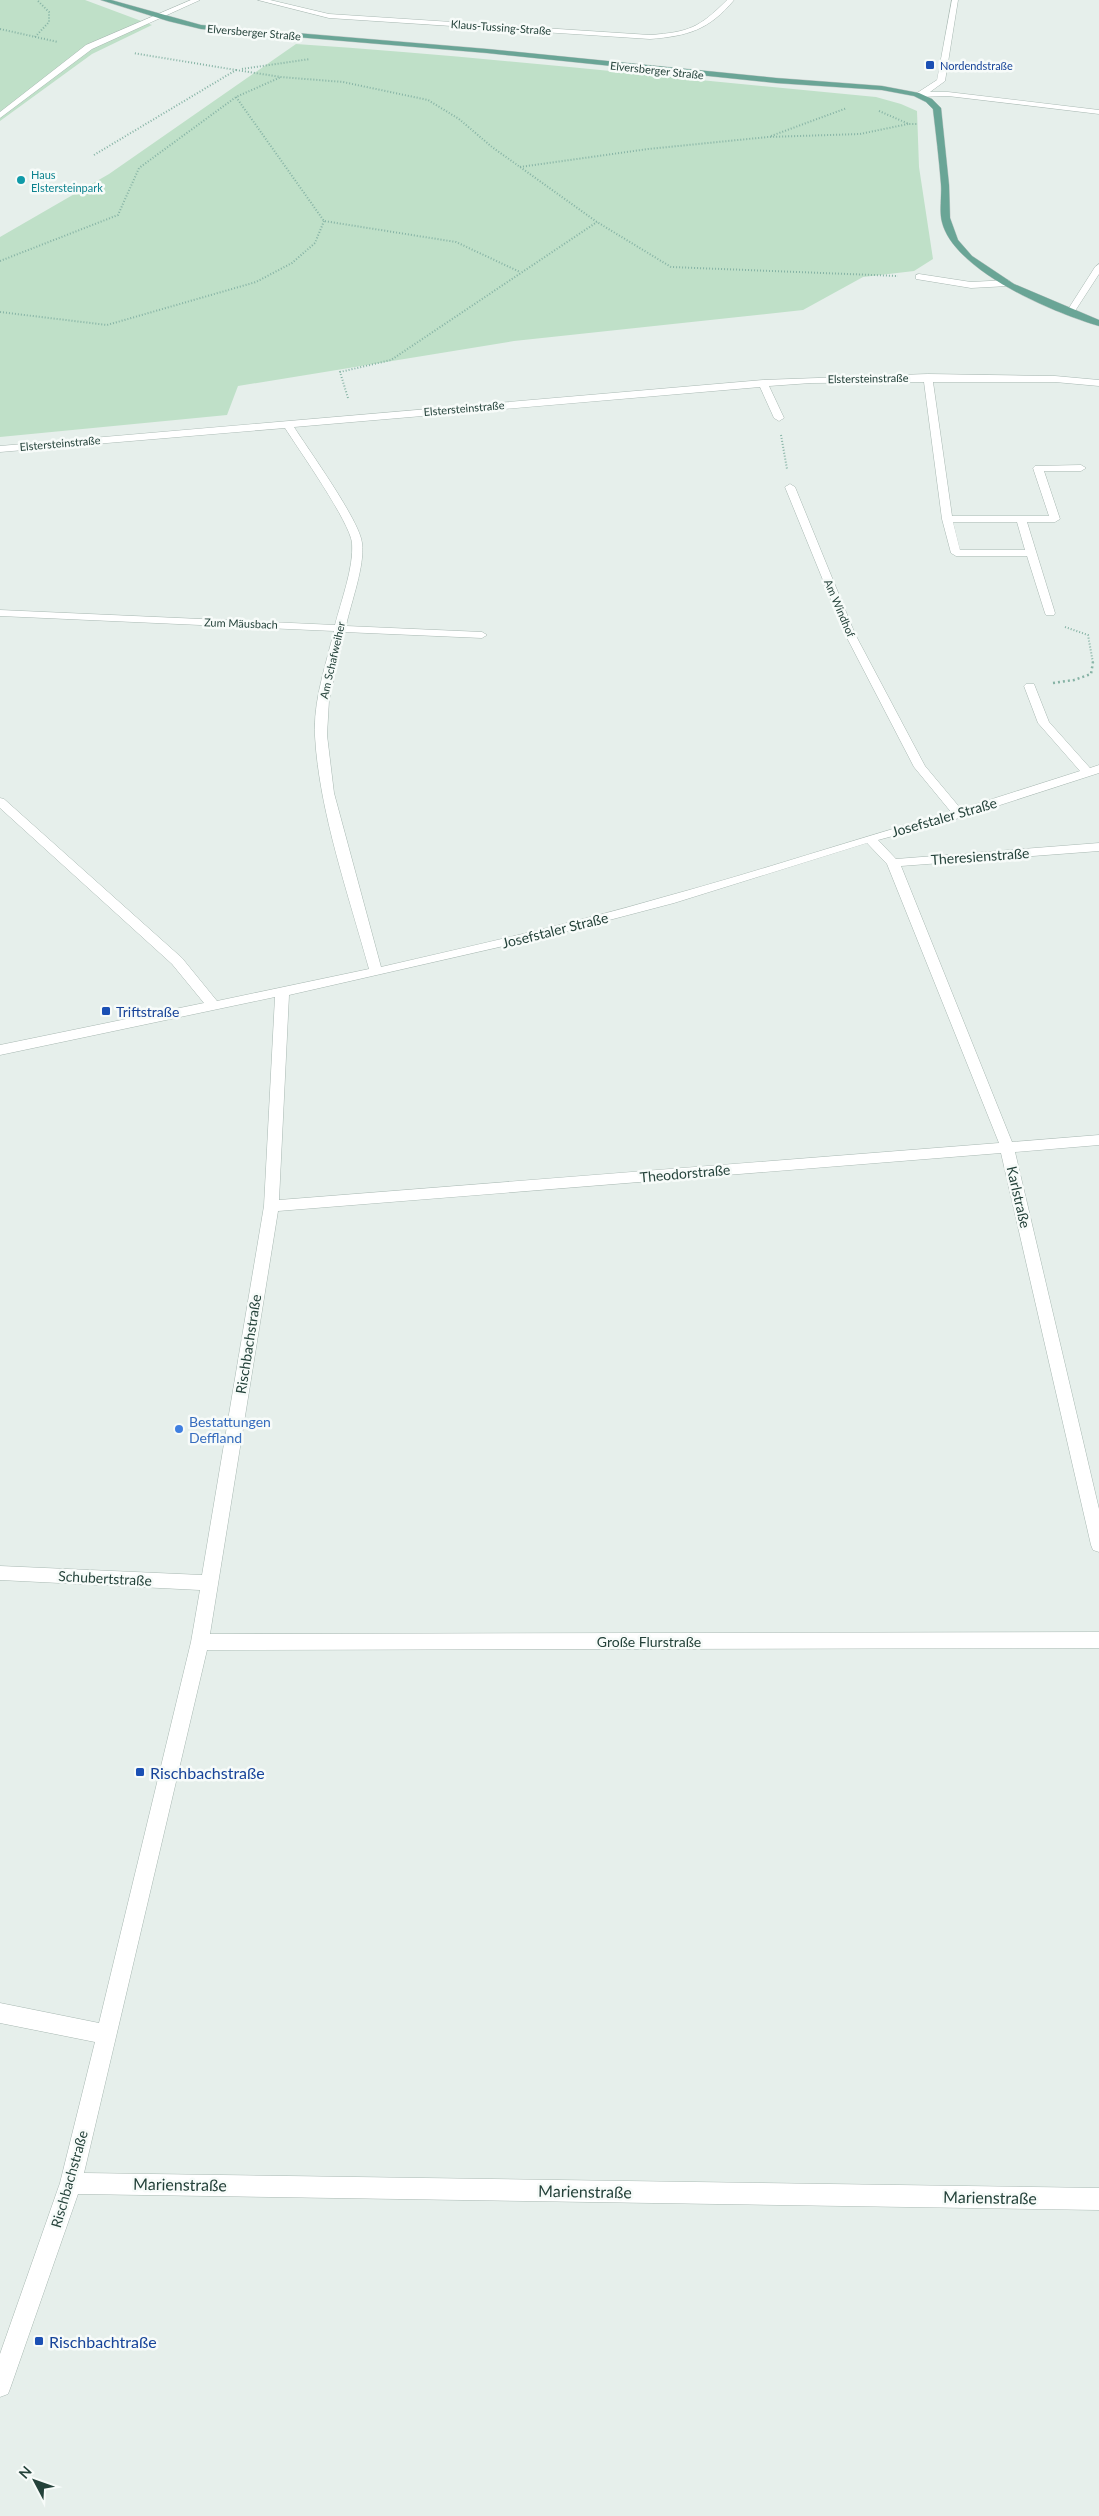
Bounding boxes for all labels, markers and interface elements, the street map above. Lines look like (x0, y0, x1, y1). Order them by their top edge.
street label: Klaus-Tussing-Straße (450, 17, 552, 37)
street label: Elversberger Straße (207, 21, 302, 43)
street label: Elversberger Straße (610, 59, 705, 81)
marker: Nordendstraße (924, 59, 936, 71)
place label: Nordendstraße (940, 59, 1013, 72)
place label: Haus Elstersteinpark (31, 168, 103, 194)
marker: Haus Elstersteinpark (15, 174, 27, 186)
street label: Elstersteinstraße (827, 371, 909, 385)
street label: Elstersteinstraße (423, 398, 505, 418)
street label: Elstersteinstraße (19, 433, 101, 453)
street label: Am Windhof (822, 577, 858, 639)
street label: Zum Mäusbach (204, 615, 278, 631)
street label: Am Schafweiher (317, 620, 347, 700)
street label: Josefstaler Straße (889, 794, 999, 840)
street label: Theresienstraße (930, 844, 1030, 868)
street label: Josefstaler Straße (500, 909, 610, 951)
place label: Triftstraße (116, 1003, 179, 1020)
marker: Triftstraße (100, 1005, 112, 1017)
street label: Theodorstraße (639, 1161, 731, 1185)
street label: Karlstraße (1004, 1164, 1034, 1230)
street label: Rischbachstraße (232, 1293, 264, 1395)
place label: Bestattungen Deffland (189, 1413, 271, 1446)
marker: Bestattungen Deffland (173, 1423, 185, 1435)
street label: Schubertstraße (58, 1567, 152, 1589)
street label: Große Flurstraße (597, 1633, 701, 1650)
place label: Rischbachstraße (150, 1763, 265, 1782)
marker: Rischbachstraße (134, 1766, 146, 1778)
street label: Rischbachstraße (47, 2128, 91, 2230)
street label: Marienstraße (133, 2174, 227, 2194)
street label: Marienstraße (538, 2181, 632, 2201)
street label: Marienstraße (943, 2187, 1037, 2207)
place label: Rischbachtraße (49, 2332, 157, 2351)
marker: Rischbachtraße (33, 2335, 45, 2347)
north arrow (10, 2456, 60, 2506)
text: N (15, 2462, 35, 2482)

